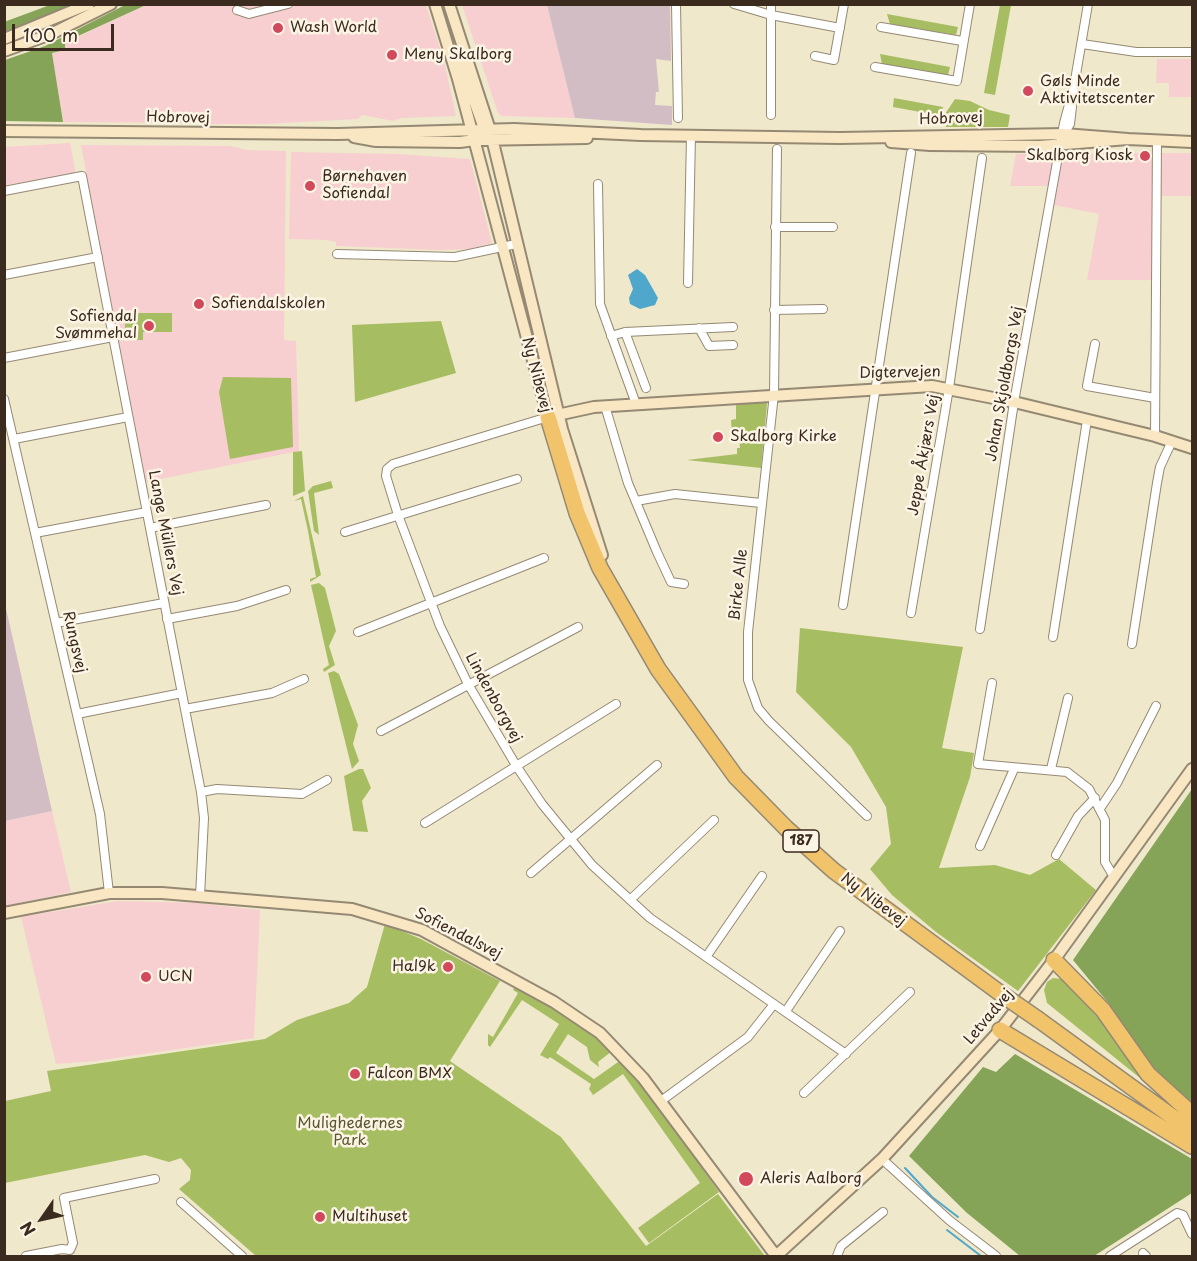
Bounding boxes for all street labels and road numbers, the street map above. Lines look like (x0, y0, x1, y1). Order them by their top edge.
street label: Hobrovej (146, 108, 210, 128)
street label: Hobrovej (919, 109, 983, 129)
street label: Johan Skjoldborgs Vej (983, 305, 1027, 463)
street label: Ny Nibevej (517, 335, 555, 415)
street label: Digtervejen (859, 363, 941, 383)
street label: Jeppe Åkjærs Vej (904, 393, 944, 517)
street label: Lange Müllers Vej (144, 469, 186, 597)
street label: Birke Alle (726, 548, 752, 622)
street label: Rungsvej (58, 609, 90, 675)
street label: Lindenborgvej (461, 650, 525, 746)
road number: 187 (783, 830, 819, 852)
street label: Ny Nibevej (837, 870, 909, 930)
street label: Sofiendalsvej (412, 904, 504, 964)
street label: Letvadvej (961, 986, 1017, 1048)

